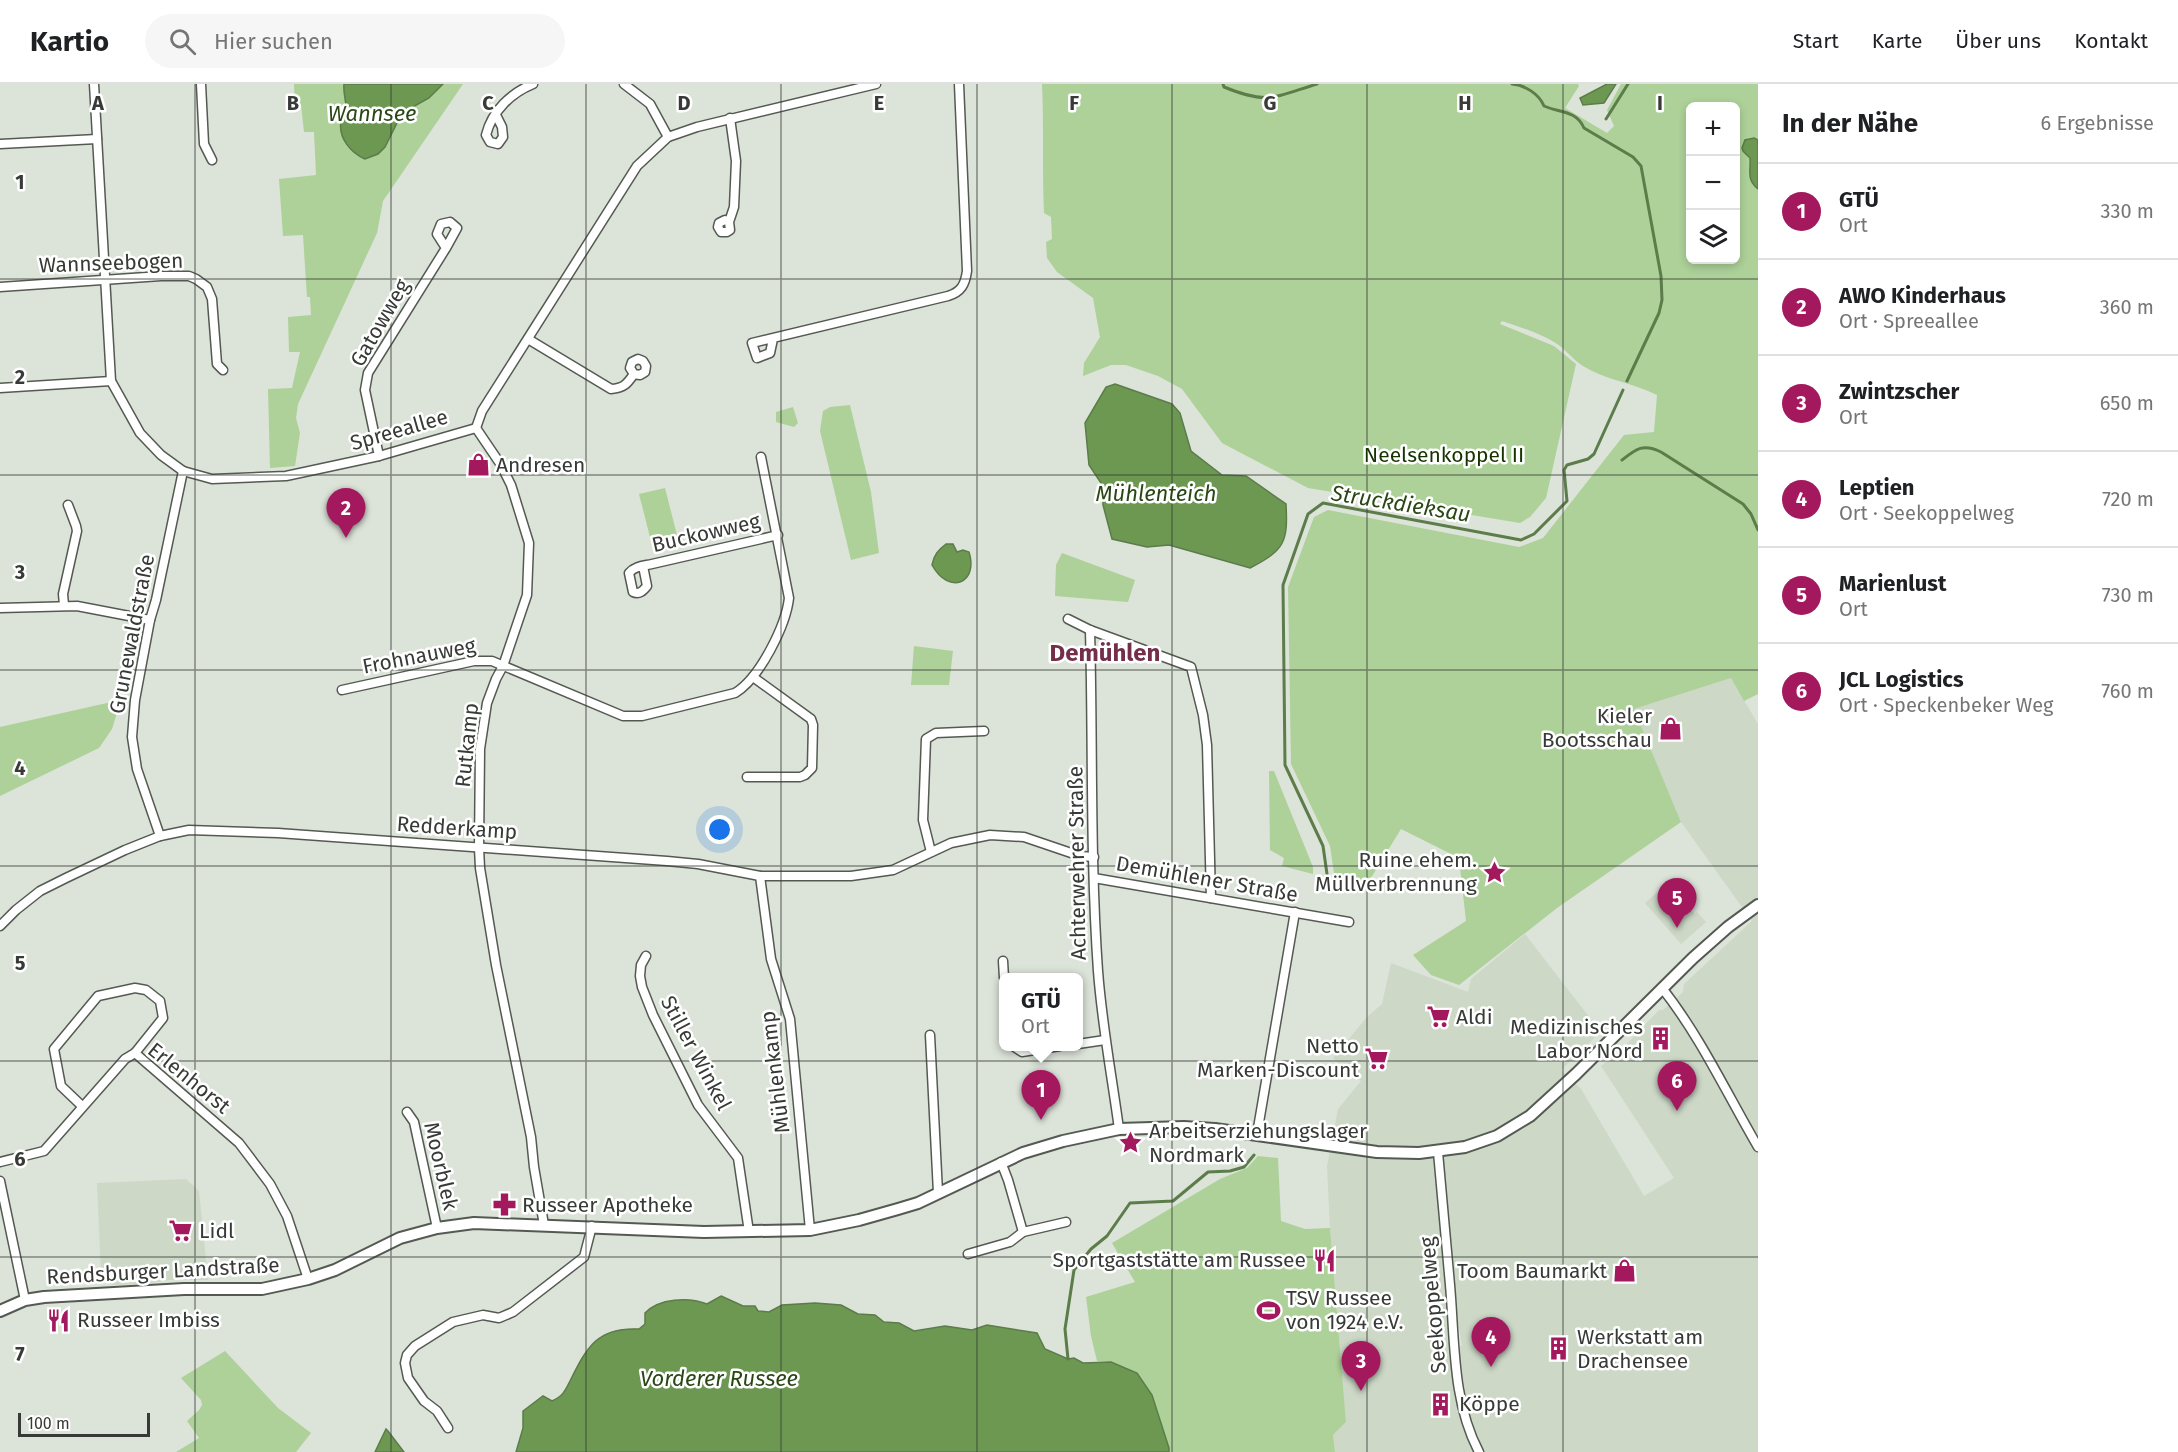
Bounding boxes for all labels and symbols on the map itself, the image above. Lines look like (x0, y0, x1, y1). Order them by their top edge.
text: A (91, 91, 105, 115)
text: B (287, 91, 299, 115)
text: C (482, 91, 494, 115)
text: D (677, 91, 691, 115)
text: E (874, 91, 884, 115)
text: F (1069, 91, 1079, 115)
text: G (1264, 91, 1276, 115)
text: H (1458, 91, 1472, 115)
text: I (1657, 91, 1663, 115)
water label: Wannsee (328, 100, 416, 127)
text: 1 (15, 170, 25, 194)
street label: Wannseebogen (38, 247, 184, 279)
street label: Gatowweg (345, 275, 415, 371)
text: 2 (15, 365, 25, 389)
street label: Spreeallee (347, 404, 451, 456)
park label: Neelsenkoppel II (1364, 442, 1524, 468)
shop icon: Andresen (465, 452, 491, 478)
place label: Andresen (496, 452, 585, 478)
water label: Struckdieksau (1328, 479, 1473, 528)
water label: Mühlenteich (1096, 480, 1216, 507)
pin: 2 (326, 488, 366, 538)
street label: Buckowweg (649, 508, 763, 558)
street label: Grunewaldstraße (104, 552, 160, 716)
text: 3 (14, 560, 25, 584)
street label: Frohnauweg (360, 632, 478, 680)
district label: Demühlen (1050, 639, 1160, 667)
street label: Rutkamp (450, 701, 484, 789)
place label: Kieler Bootsschau (1542, 703, 1652, 753)
shop icon: Kieler Bootsschau (1657, 715, 1683, 741)
text: 4 (14, 756, 26, 780)
street label: Achterwehrer Straße (1062, 766, 1092, 960)
street label: Redderkamp (396, 811, 518, 845)
your location (705, 815, 734, 844)
place label: Ruine ehem. Müllverbrennung (1315, 847, 1477, 897)
street label: Demühlener Straße (1114, 850, 1300, 908)
place icon: Ruine ehem. Müllverbrennung (1482, 859, 1508, 885)
pin: 5 (1658, 878, 1696, 928)
text: 5 (15, 951, 26, 975)
street label: Stiller Winkel (655, 991, 737, 1115)
supermarket icon: Aldi (1425, 1004, 1451, 1030)
place label: Aldi (1456, 1004, 1493, 1030)
street label: Mühlenkamp (755, 1009, 795, 1135)
place label: Medizinisches Labor Nord (1510, 1014, 1643, 1064)
building icon: Medizinisches Labor Nord (1648, 1026, 1674, 1052)
place label: Netto Marken-Discount (1197, 1033, 1359, 1083)
street label: Erlenhorst (142, 1037, 236, 1119)
supermarket icon: Netto Marken-Discount (1364, 1045, 1390, 1071)
pin: 6 (1658, 1062, 1696, 1111)
pin: 1 (1022, 1070, 1060, 1120)
place label: Arbeitserziehungslager Nordmark (1149, 1118, 1367, 1168)
street label: Moorblek (418, 1119, 464, 1213)
place icon: Arbeitserziehungslager Nordmark (1118, 1130, 1144, 1156)
text: 6 (14, 1147, 26, 1171)
pharmacy icon: Russeer Apotheke (491, 1192, 517, 1218)
place label: Russeer Apotheke (522, 1192, 693, 1218)
supermarket icon: Lidl (168, 1218, 194, 1244)
place label: Lidl (199, 1218, 234, 1244)
street label: Seekoppelweg (1414, 1235, 1452, 1374)
place label: Sportgaststätte am Russee (1053, 1247, 1306, 1273)
restaurant icon: Sportgaststätte am Russee (1311, 1247, 1337, 1273)
street label: Rendsburger Landstraße (46, 1252, 280, 1290)
place label: Toom Baumarkt (1457, 1258, 1607, 1284)
shop icon: Toom Baumarkt (1612, 1258, 1638, 1284)
place label: TSV Russee von 1924 e.V. (1286, 1285, 1404, 1335)
sports icon: TSV Russee von 1924 e.V. (1255, 1297, 1281, 1323)
restaurant icon: Russeer Imbiss (46, 1307, 72, 1333)
place label: Russeer Imbiss (77, 1307, 220, 1333)
pin: 4 (1472, 1318, 1510, 1367)
place label: Werkstatt am Drachensee (1577, 1324, 1703, 1374)
building icon: Werkstatt am Drachensee (1546, 1336, 1572, 1362)
text: 7 (15, 1342, 25, 1366)
pin: 3 (1342, 1342, 1380, 1391)
water label: Vorderer Russee (640, 1365, 798, 1392)
building icon: Köppe (1428, 1391, 1454, 1417)
place label: Köppe (1459, 1391, 1520, 1417)
scale bar (18, 1410, 150, 1438)

